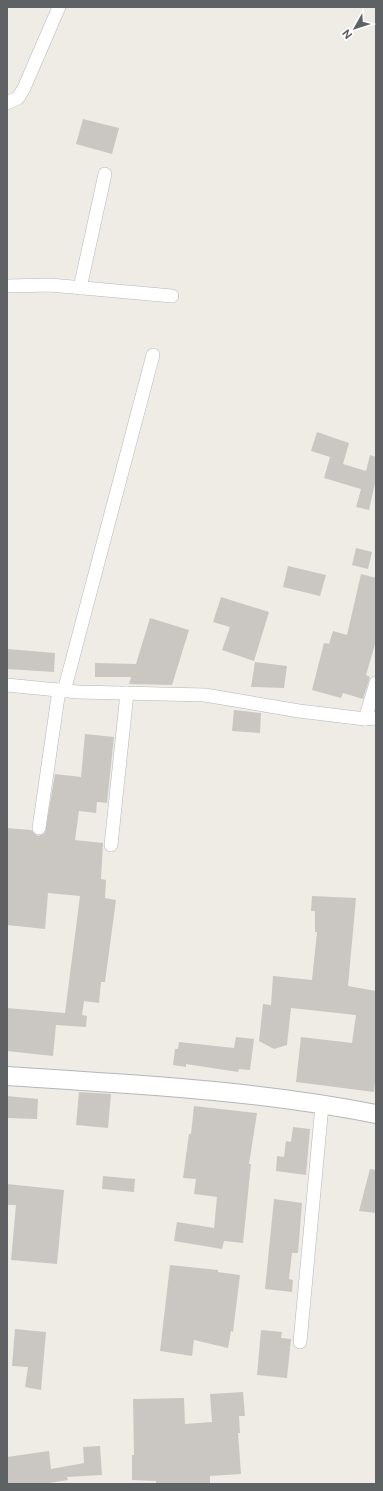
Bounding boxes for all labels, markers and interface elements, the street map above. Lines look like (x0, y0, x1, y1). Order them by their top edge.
north arrow (335, 8, 375, 48)
text: N (340, 27, 355, 41)

